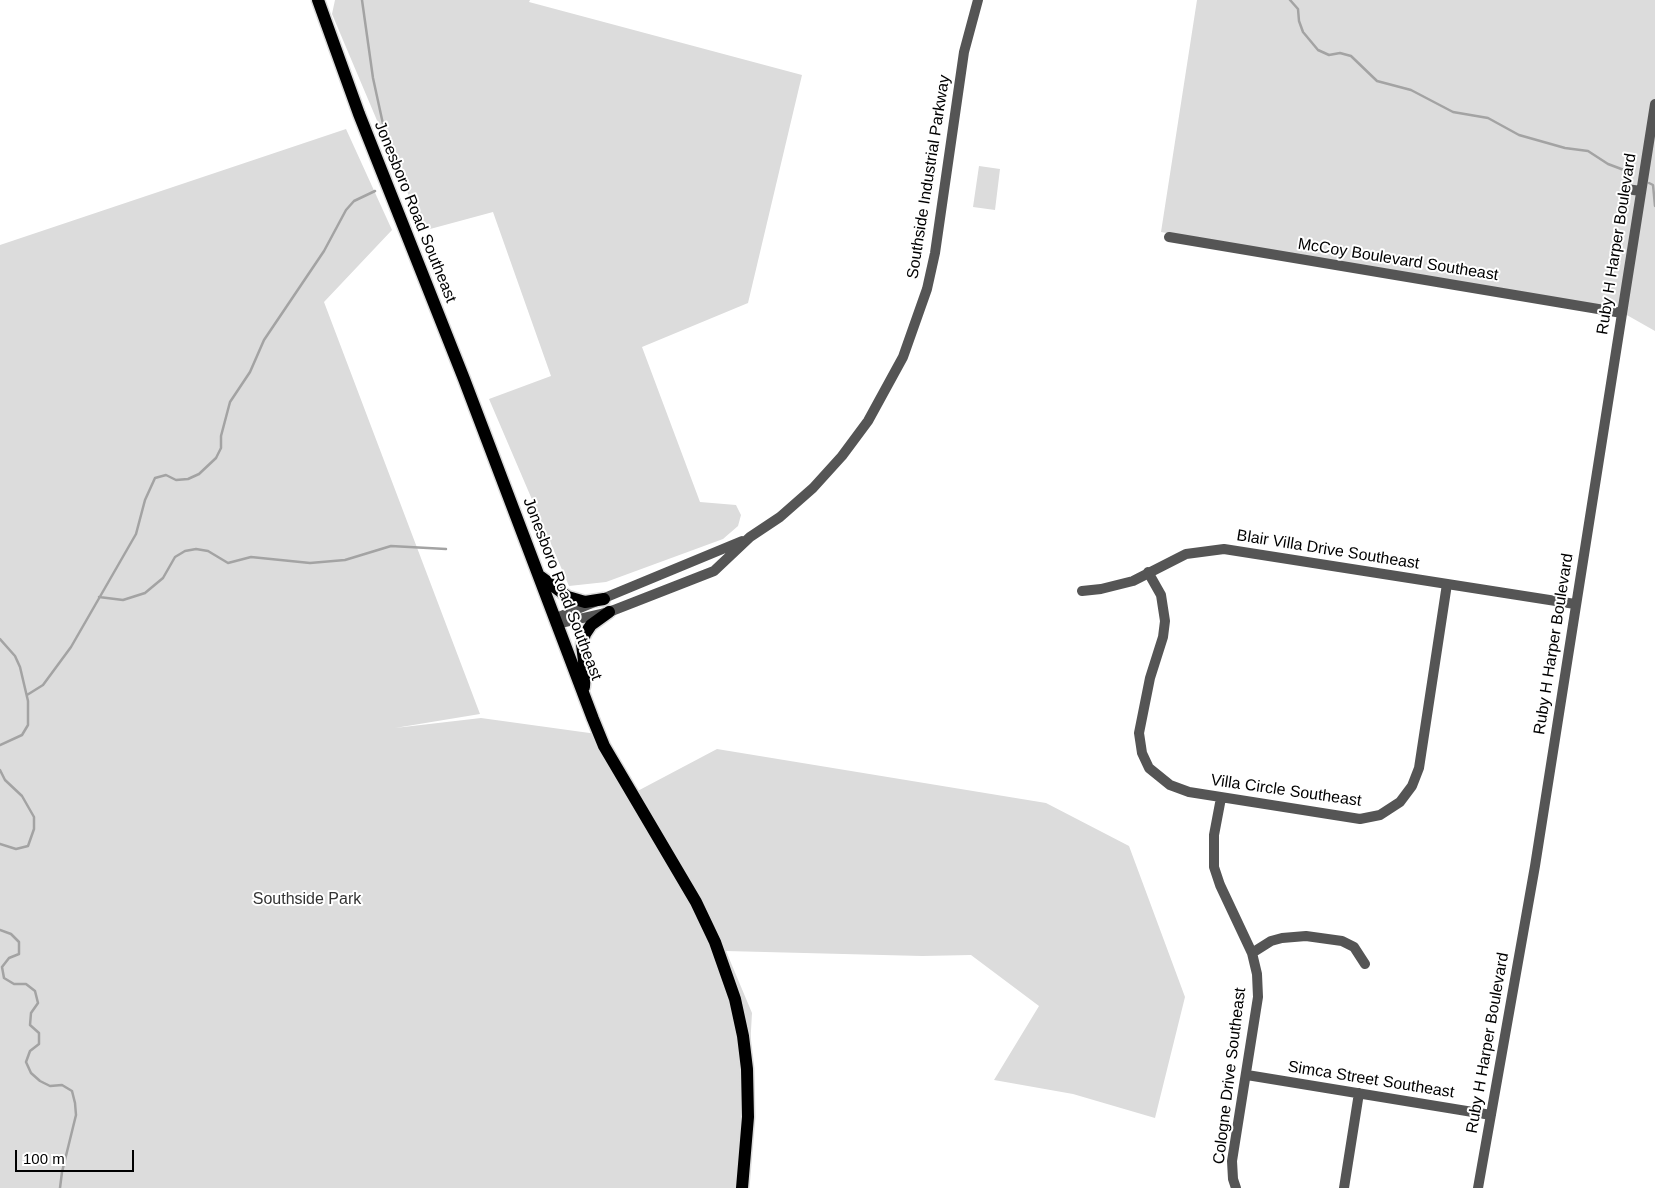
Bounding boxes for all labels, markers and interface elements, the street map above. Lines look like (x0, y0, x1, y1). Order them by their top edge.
street label: Southside Industrial Parkway (903, 74, 955, 280)
street label: Jonesboro Road Southeast (370, 119, 460, 305)
street label: Ruby H Harper Boulevard (1593, 152, 1641, 336)
street label: McCoy Boulevard Southeast (1296, 235, 1500, 285)
street label: Jonesboro Road Southeast (518, 495, 606, 683)
street label: Blair Villa Drive Southeast (1235, 526, 1421, 574)
street label: Ruby H Harper Boulevard (1530, 552, 1578, 736)
street label: Villa Circle Southeast (1210, 771, 1362, 811)
park label: Southside Park (253, 890, 361, 910)
street label: Ruby H Harper Boulevard (1463, 951, 1513, 1135)
street label: Cologne Drive Southeast (1210, 987, 1250, 1165)
street label: Simca Street Southeast (1286, 1057, 1456, 1103)
scale bar (18, 1140, 136, 1172)
text: 100 m (23, 1150, 65, 1167)

